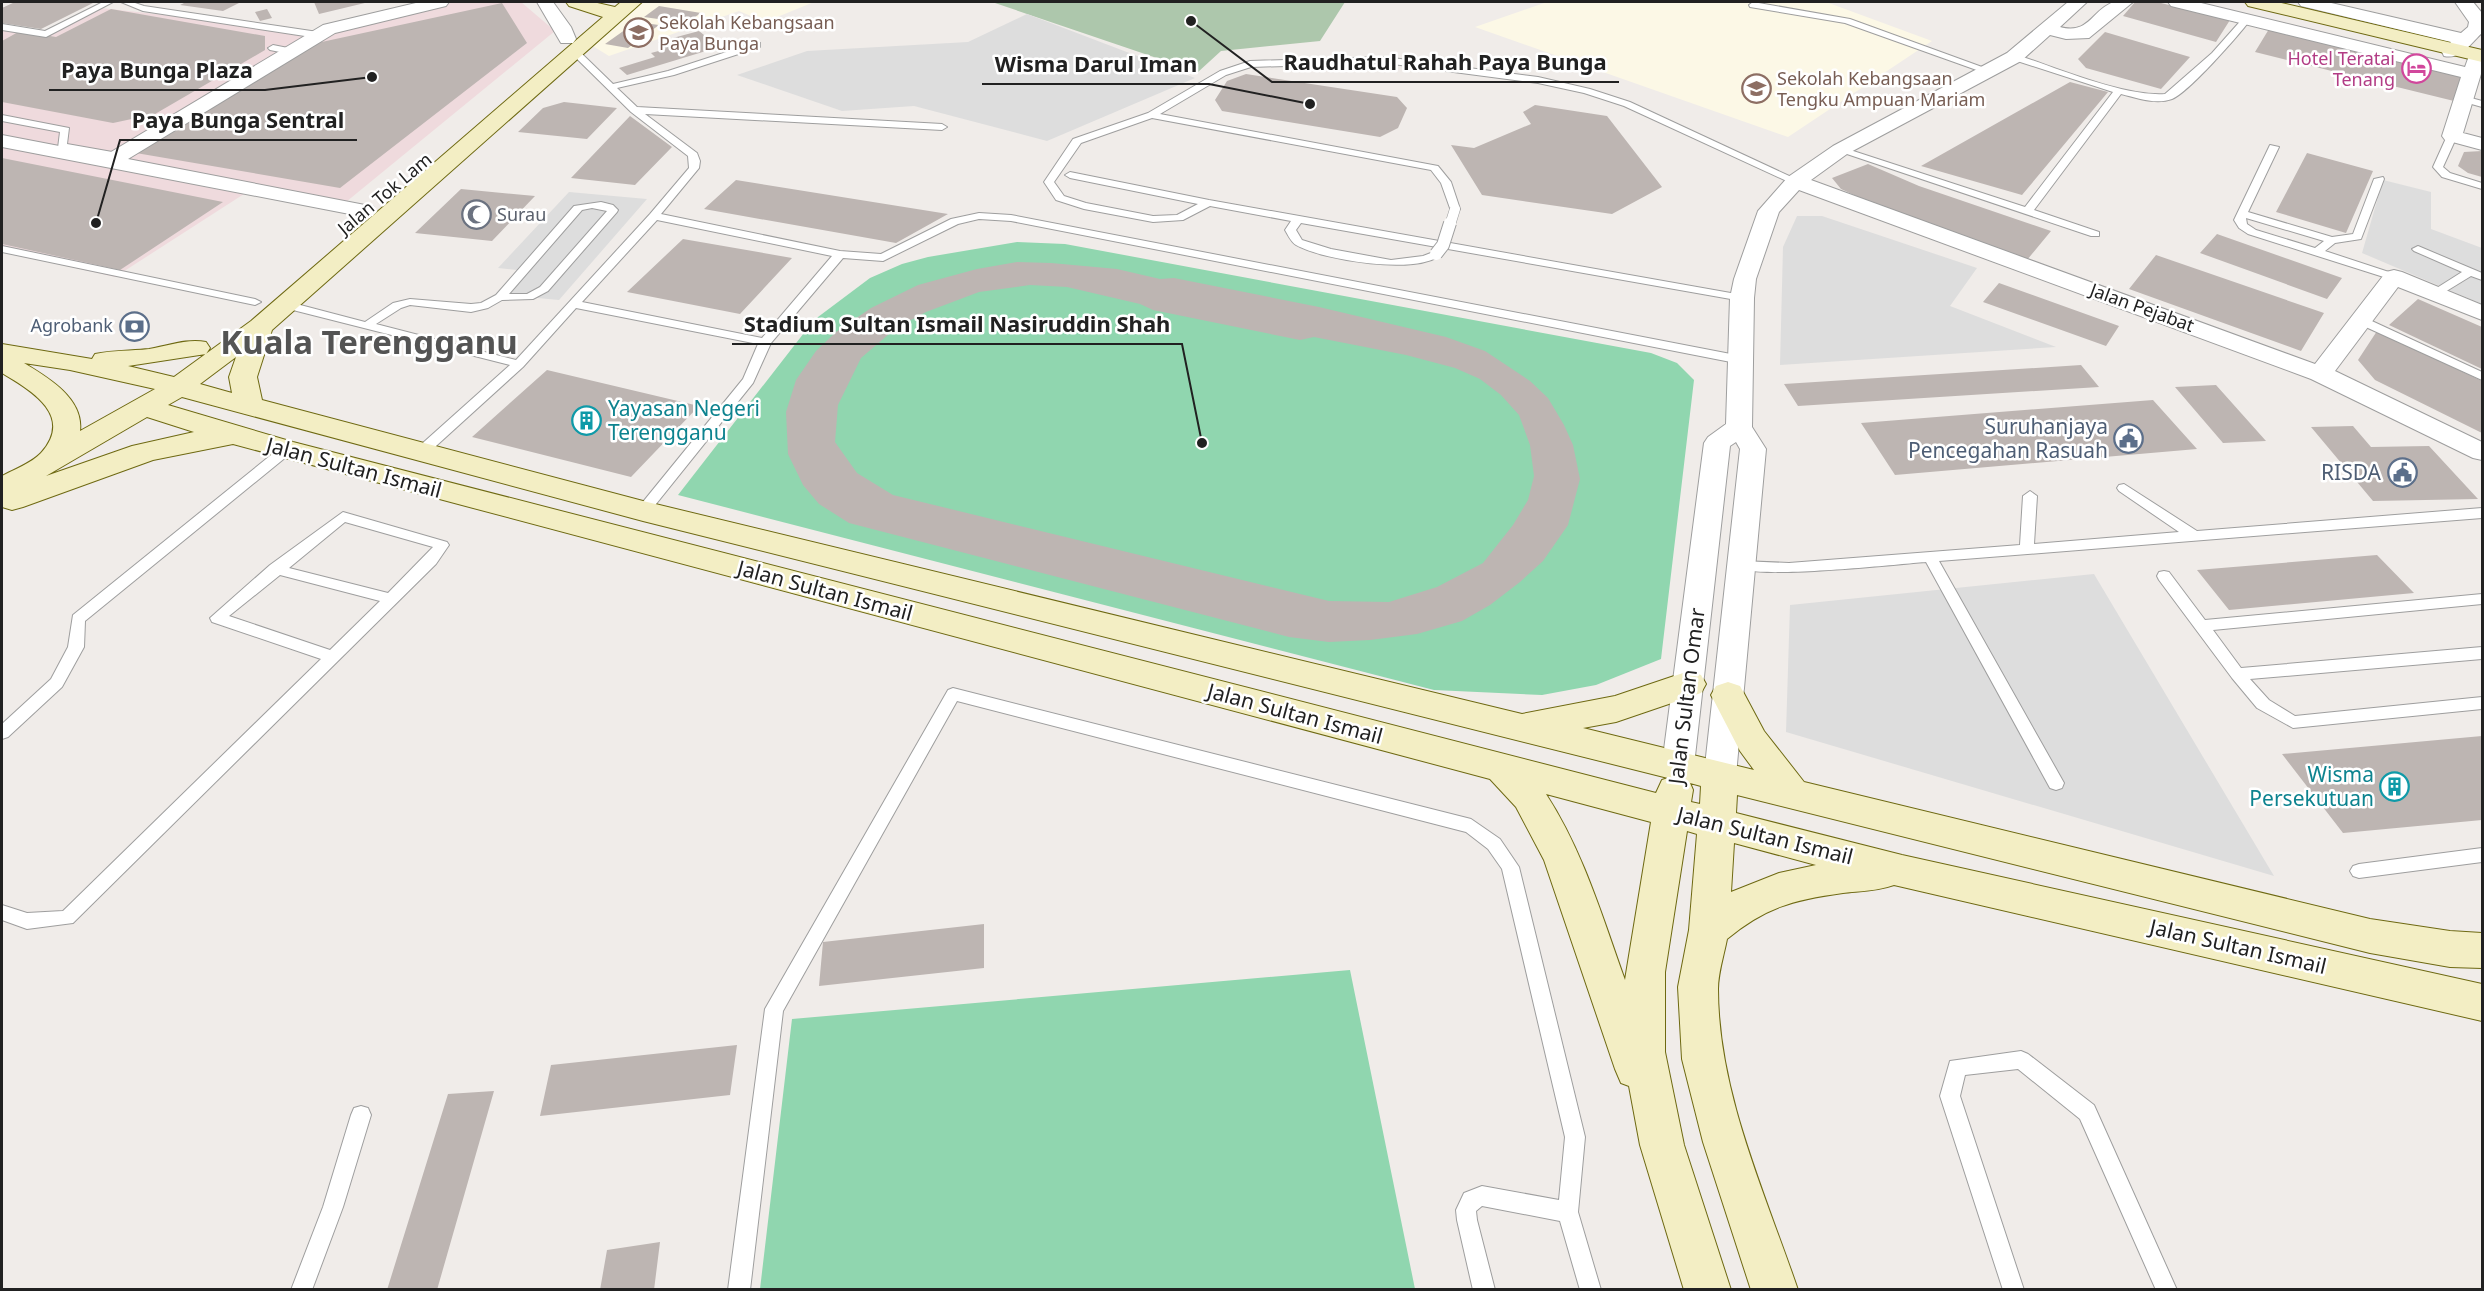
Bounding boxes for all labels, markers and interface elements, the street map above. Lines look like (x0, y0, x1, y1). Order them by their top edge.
place label: Sekolah Kebangsaan Paya Bunga (659, 10, 835, 55)
school or university icon: Sekolah Kebangsaan Paya Bunga (622, 17, 654, 49)
callout: Raudhatul Rahah Paya Bunga (1272, 42, 1619, 82)
callout: Wisma Darul Iman (982, 44, 1209, 84)
text: Raudhatul Rahah Paya Bunga (1283, 46, 1607, 76)
place label: Hotel Teratai Tenang (2287, 46, 2395, 91)
text: Wisma Darul Iman (995, 48, 1197, 78)
callout: Paya Bunga Plaza (49, 50, 265, 90)
hotel icon: Hotel Teratai Tenang (2400, 53, 2432, 85)
text: Paya Bunga Plaza (61, 54, 253, 84)
place label: Sekolah Kebangsaan Tengku Ampuan Mariam (1777, 66, 1985, 111)
school or university icon: Sekolah Kebangsaan Tengku Ampuan Mariam (1740, 73, 1772, 105)
callout: Paya Bunga Sentral (120, 100, 357, 140)
text: Paya Bunga Sentral (132, 104, 344, 134)
street label: Jalan Tok Lam (331, 147, 436, 241)
mosque icon: Surau (460, 199, 492, 231)
place label: Surau (497, 202, 546, 226)
street label: Jalan Pejabat (2085, 276, 2198, 337)
callout: Stadium Sultan Ismail Nasiruddin Shah (732, 304, 1182, 344)
text: Stadium Sultan Ismail Nasiruddin Shah (744, 308, 1170, 338)
bank icon: Agrobank (118, 310, 150, 342)
place label: Agrobank (31, 313, 113, 337)
district label: Kuala Terengganu (220, 319, 518, 364)
place label: Yayasan Negeri Terengganu (608, 394, 760, 446)
building icon: Yayasan Negeri Terengganu (571, 405, 603, 437)
place label: Suruhanjaya Pencegahan Rasuah (1908, 412, 2108, 464)
public building icon: Suruhanjaya Pencegahan Rasuah (2113, 423, 2145, 455)
street label: Jalan Sultan Ismail (262, 430, 445, 504)
public building icon: RISDA (2386, 457, 2418, 489)
place label: RISDA (2321, 458, 2382, 486)
street label: Jalan Sultan Ismail (733, 553, 916, 627)
street label: Jalan Sultan Omar (1661, 606, 1711, 788)
street label: Jalan Sultan Ismail (1203, 676, 1386, 750)
place label: Wisma Persekutuan (2249, 760, 2374, 812)
building icon: Wisma Persekutuan (2379, 771, 2411, 803)
street label: Jalan Sultan Ismail (1672, 799, 1856, 870)
street label: Jalan Sultan Ismail (2145, 912, 2329, 980)

